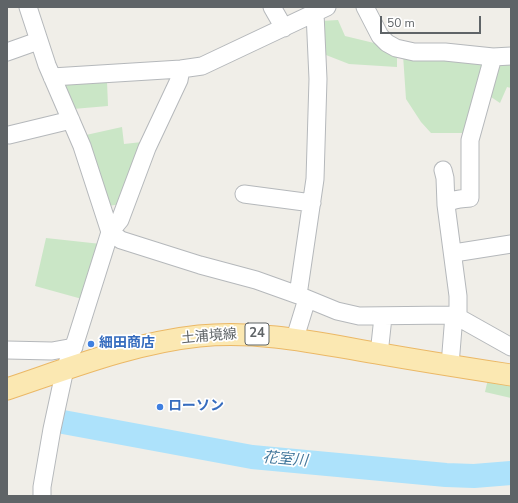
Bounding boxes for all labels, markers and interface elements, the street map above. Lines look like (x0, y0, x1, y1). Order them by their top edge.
scale bar (382, 8, 483, 34)
text: 50 m (387, 15, 415, 31)
road number: 24 (245, 323, 269, 345)
street label: 土浦境線 (180, 326, 238, 348)
place label: 細田商店 (99, 336, 155, 352)
marker: 細田商店 (86, 339, 96, 349)
place label: ローソン (168, 399, 224, 415)
marker: ローソン (155, 402, 165, 412)
water label: 花室川 (262, 449, 308, 471)

